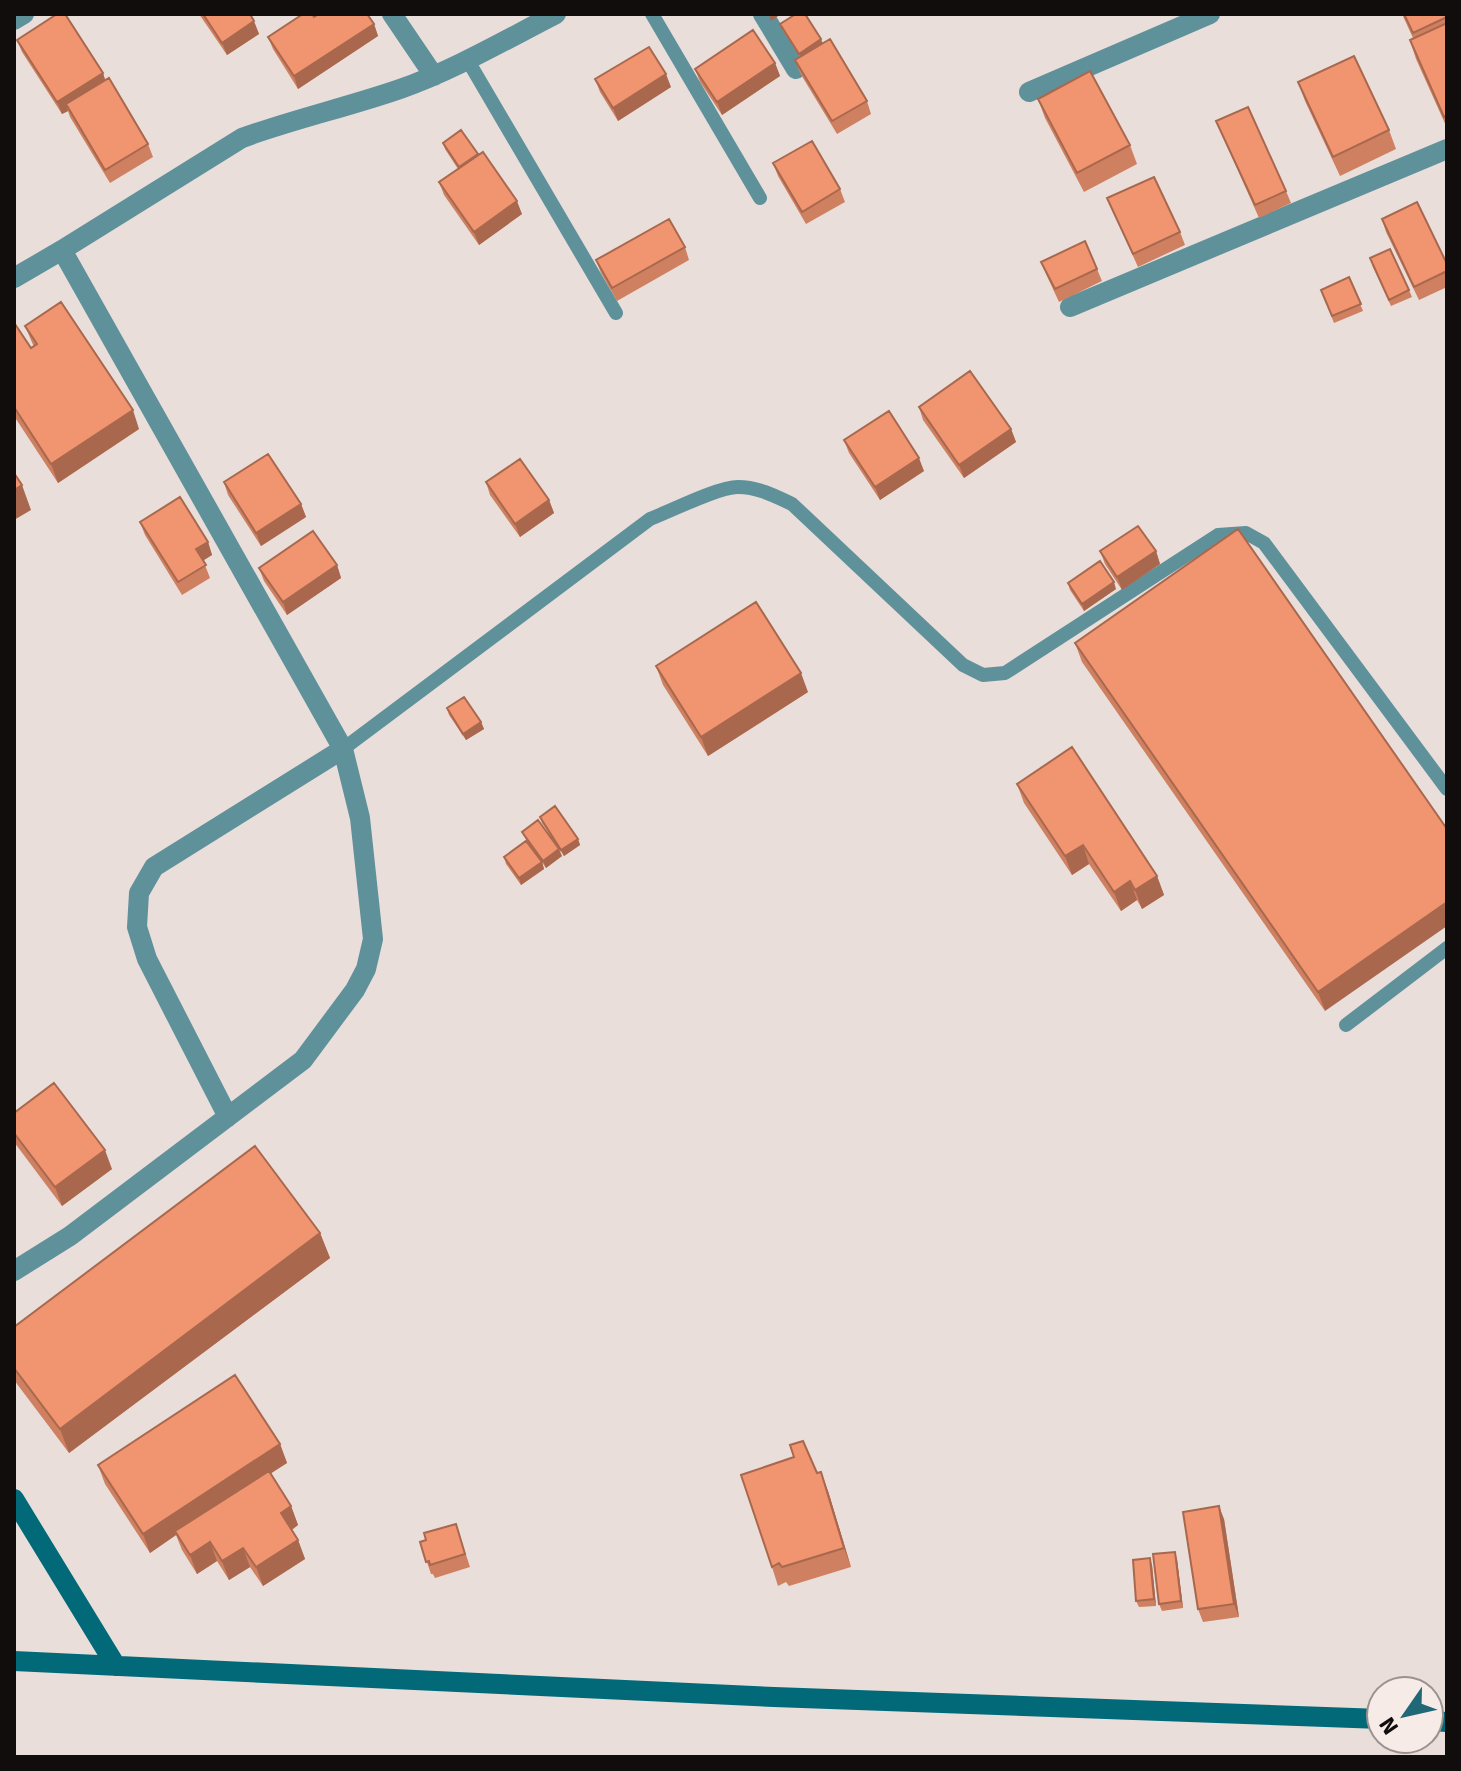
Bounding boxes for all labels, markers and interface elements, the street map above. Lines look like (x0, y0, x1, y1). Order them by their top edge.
north arrow (1365, 1675, 1445, 1755)
text: N (1373, 1712, 1404, 1740)

